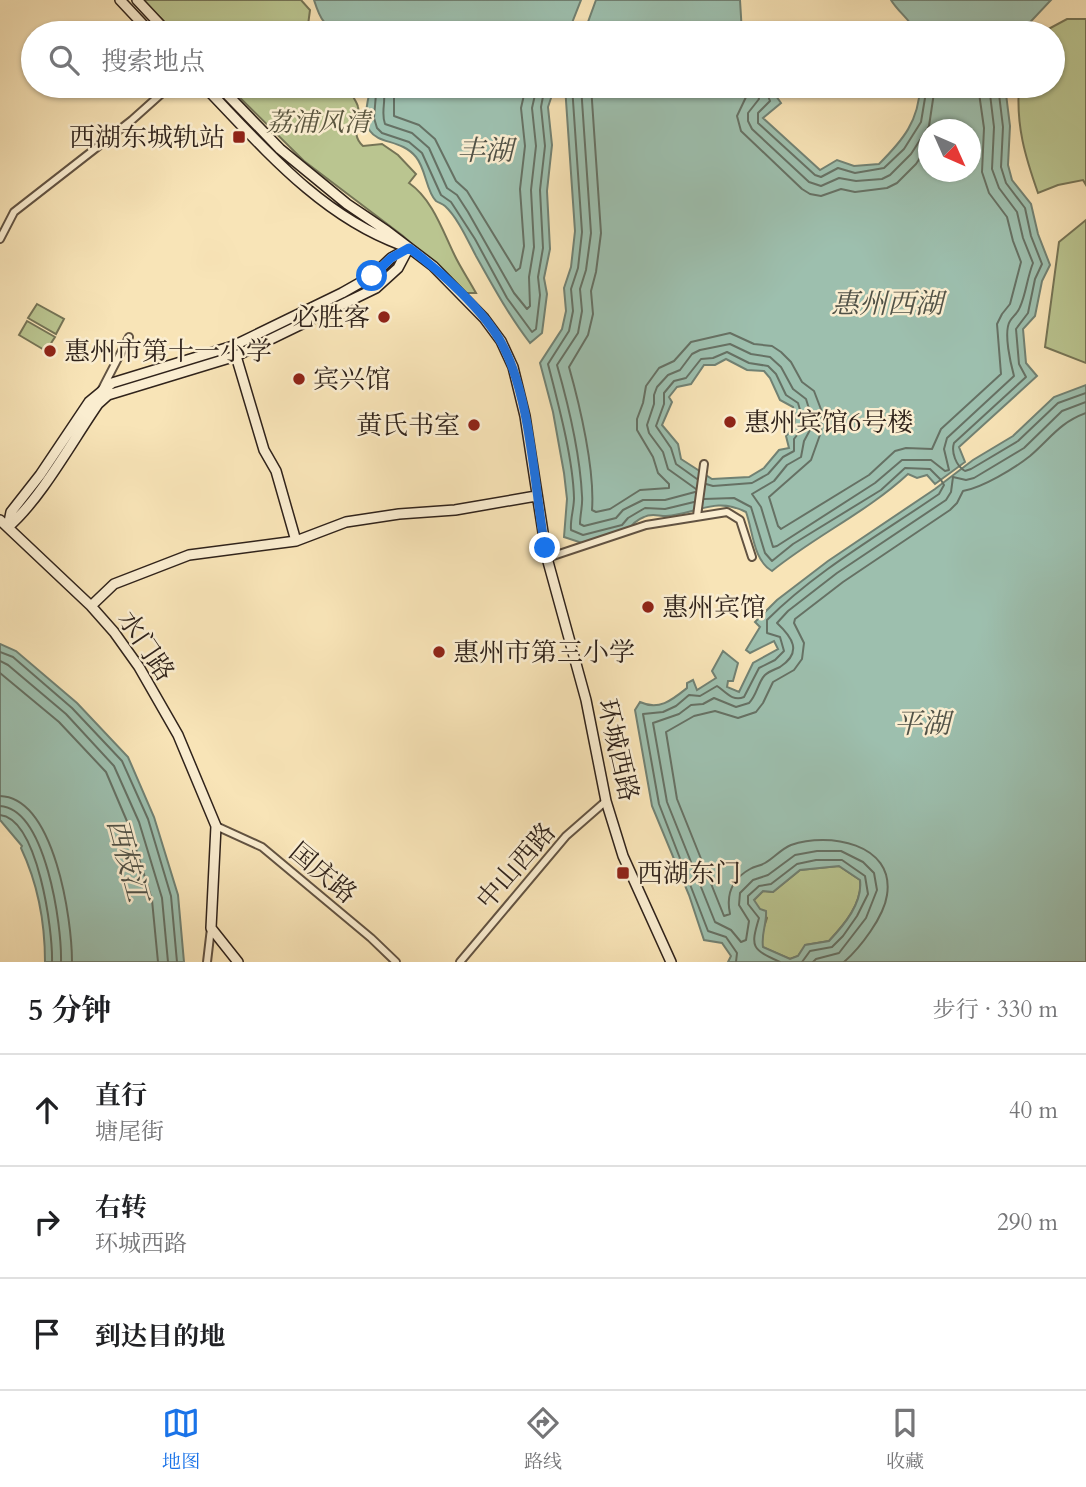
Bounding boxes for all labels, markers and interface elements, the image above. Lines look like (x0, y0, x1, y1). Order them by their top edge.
search box (21, 21, 1065, 98)
icon: search (45, 41, 83, 79)
text: 搜索地点 (101, 44, 205, 79)
park label: 荔浦风清 (266, 105, 373, 140)
north arrow (918, 119, 981, 182)
place label: 西湖东城轨站 (69, 120, 225, 155)
marker: 西湖东城轨站 (231, 129, 247, 145)
water label: 丰湖 (457, 132, 518, 170)
route start (356, 260, 387, 291)
water label: 惠州西湖 (831, 285, 948, 323)
place label: 必胜客 (292, 300, 370, 335)
marker: 必胜客 (376, 309, 392, 325)
place label: 惠州市第十一小学 (64, 334, 272, 369)
marker: 惠州市第十一小学 (42, 343, 58, 359)
place label: 宾兴馆 (313, 362, 391, 397)
marker: 宾兴馆 (291, 371, 307, 387)
place label: 惠州宾馆6号楼 (744, 405, 913, 440)
place label: 黄氏书室 (356, 408, 460, 443)
marker: 惠州宾馆6号楼 (722, 414, 738, 430)
marker: 黄氏书室 (466, 417, 482, 433)
route end (529, 532, 560, 563)
place label: 惠州宾馆 (662, 590, 766, 625)
marker: 惠州宾馆 (640, 599, 656, 615)
street label: 水门路 (110, 604, 182, 688)
place label: 惠州市第三小学 (453, 635, 635, 670)
marker: 惠州市第三小学 (431, 644, 447, 660)
street label: 环城西路 (589, 695, 647, 805)
water label: 平湖 (894, 705, 955, 743)
water label: 西枝江 (98, 815, 157, 909)
street label: 中山西路 (469, 815, 563, 917)
street label: 国庆路 (282, 835, 364, 911)
place label: 西湖东门 (637, 856, 741, 891)
marker: 西湖东门 (615, 865, 631, 881)
text: 5 分钟 (28, 990, 111, 1031)
text: 步行 · 330 m (933, 994, 1058, 1025)
text: 直行 (95, 1078, 147, 1113)
icon: ahead (28, 1091, 66, 1129)
text: 40 m (1009, 1095, 1058, 1126)
text: 塘尾街 (95, 1116, 164, 1147)
text: 右转 (95, 1190, 147, 1225)
icon: right (28, 1203, 66, 1241)
text: 290 m (997, 1207, 1058, 1238)
text: 环城西路 (95, 1228, 187, 1259)
icon: arrive (28, 1315, 66, 1353)
text: 到达目的地 (95, 1319, 225, 1354)
tab: 地图 (162, 1404, 200, 1475)
tab: 路线 (524, 1404, 562, 1475)
tab: 收藏 (886, 1404, 924, 1475)

